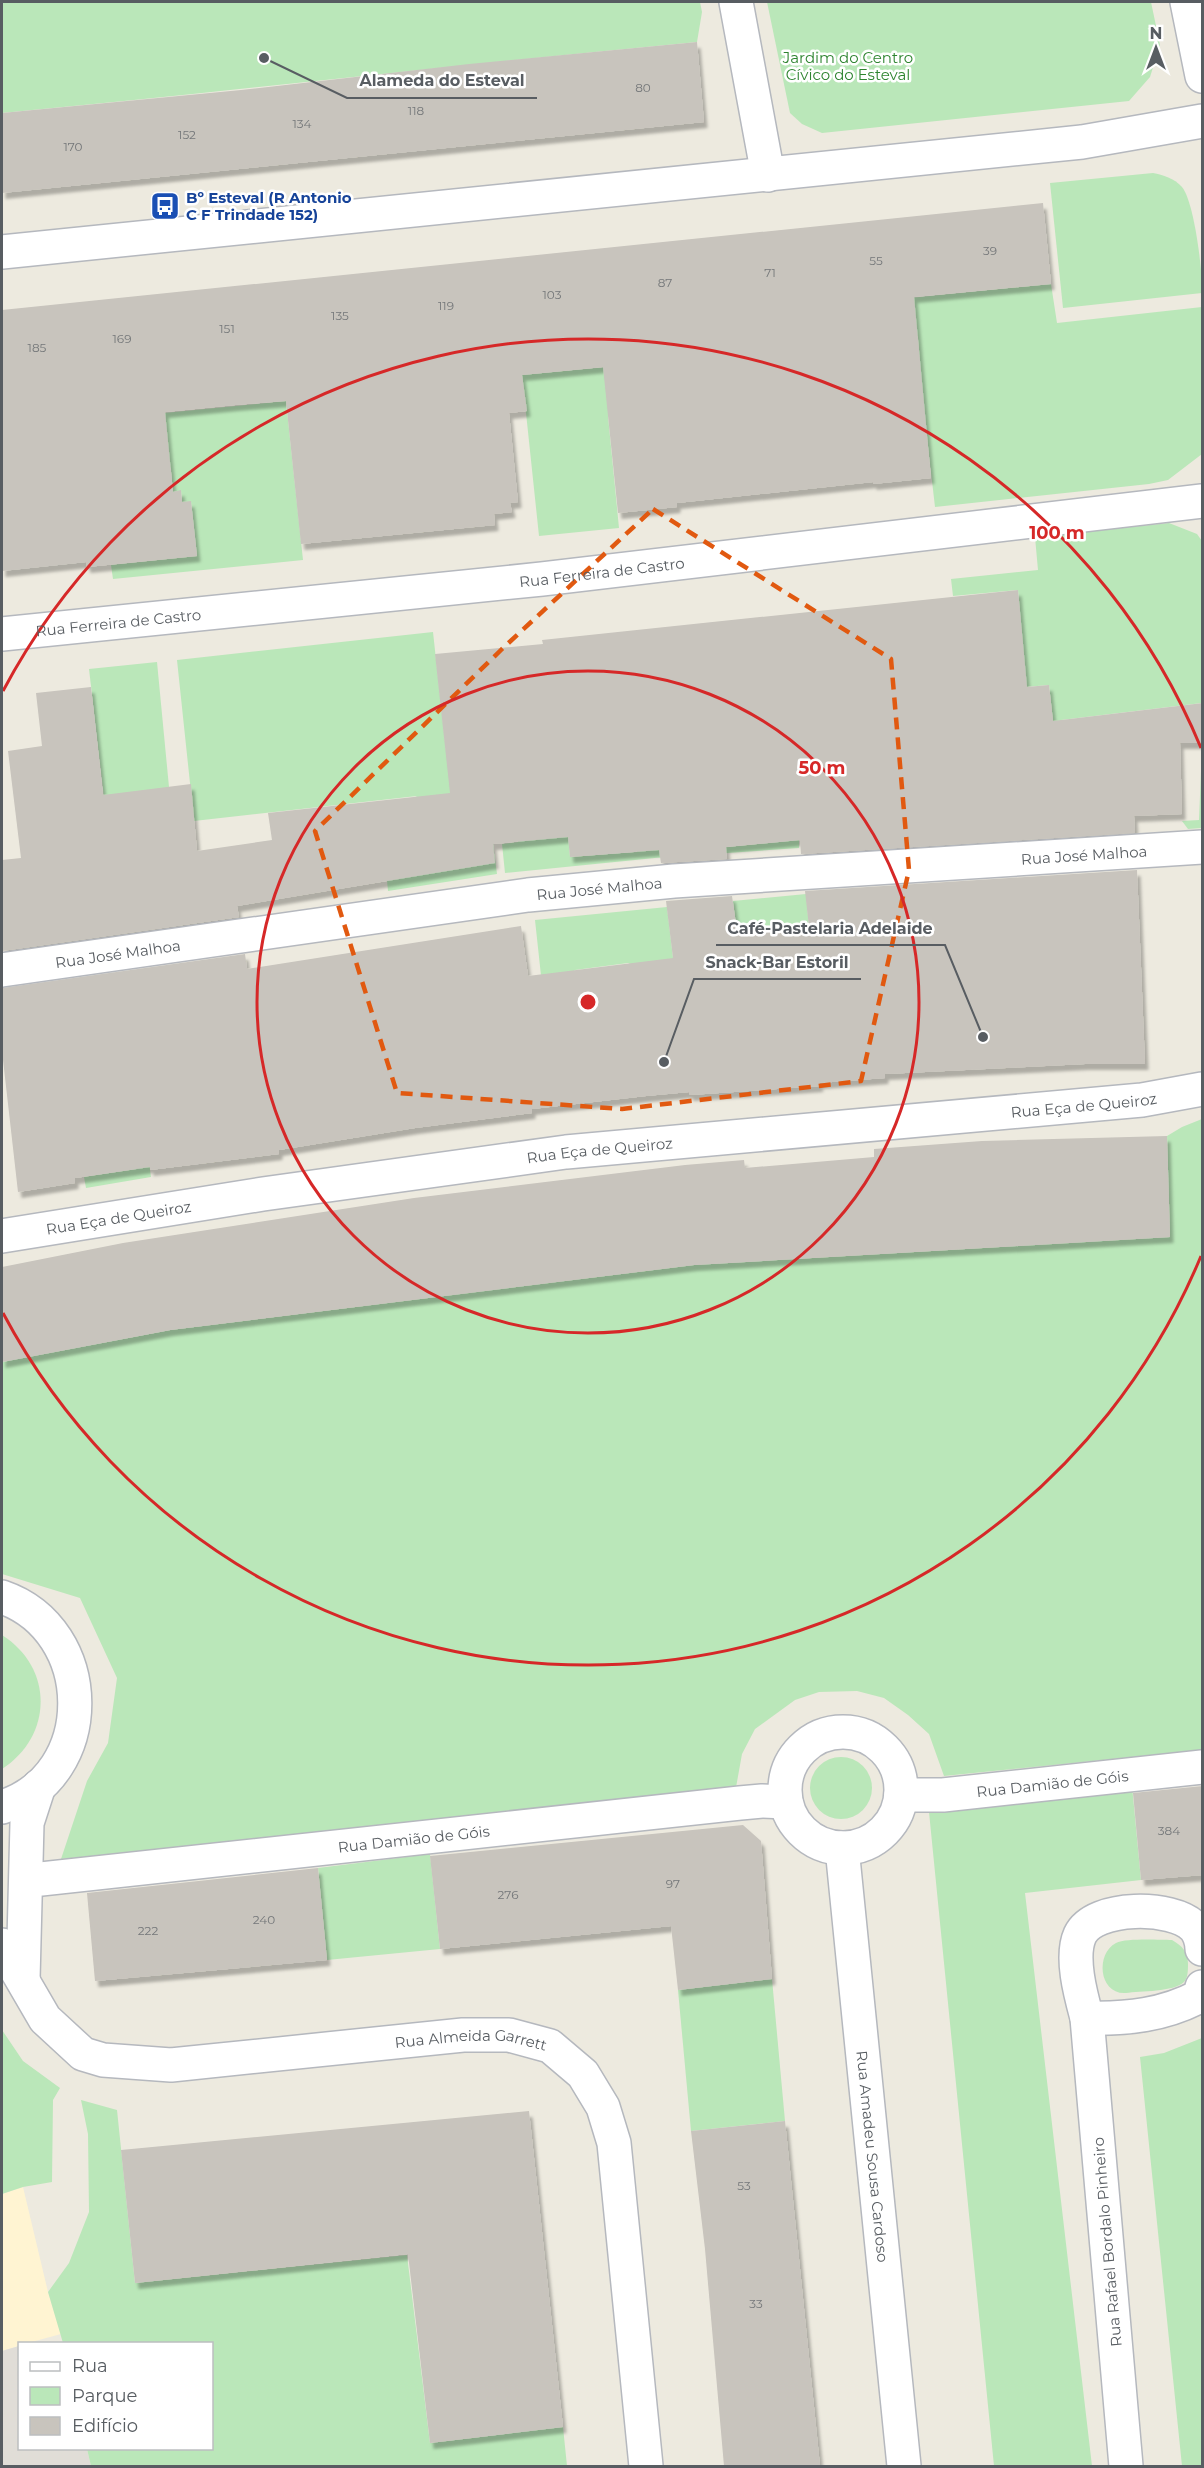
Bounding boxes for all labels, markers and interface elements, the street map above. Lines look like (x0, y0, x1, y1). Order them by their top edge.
north arrow (1126, 18, 1186, 78)
text: N (1150, 24, 1162, 43)
park label: Jardim do Centro Cívico do Esteval (782, 48, 913, 84)
callout: Alameda do Esteval (347, 64, 537, 98)
text: Alameda do Esteval (358, 71, 525, 90)
house number: 80 (635, 80, 651, 95)
house number: 118 (408, 103, 425, 118)
house number: 134 (292, 116, 312, 131)
house number: 152 (178, 127, 196, 142)
house number: 170 (63, 139, 83, 154)
place label: Bº Esteval (R Antonio C F Trindade 152) (186, 188, 352, 224)
bus stop icon: Bº Esteval (R Antonio C F Trindade 152) (149, 190, 181, 222)
house number: 39 (983, 243, 997, 258)
house number: 55 (869, 253, 883, 268)
house number: 71 (764, 265, 776, 280)
house number: 87 (658, 275, 672, 290)
house number: 103 (543, 287, 562, 302)
house number: 119 (438, 298, 454, 313)
house number: 135 (331, 308, 349, 323)
house number: 151 (219, 321, 235, 336)
house number: 169 (113, 331, 131, 346)
house number: 185 (28, 340, 47, 355)
text: 100 m (1029, 522, 1085, 544)
street label: Rua Ferreira de Castro (518, 553, 685, 591)
street label: Rua Ferreira de Castro (35, 604, 202, 640)
text: 50 m (799, 757, 845, 779)
street label: Rua José Malhoa (1020, 841, 1148, 868)
street label: Rua José Malhoa (535, 873, 663, 904)
callout: Café-Pastelaria Adelaide (716, 911, 945, 945)
text: Café-Pastelaria Adelaide (727, 919, 933, 938)
street label: Rua José Malhoa (54, 935, 182, 972)
callout: Snack-Bar Estoril (694, 945, 861, 979)
text: Snack-Bar Estoril (705, 953, 849, 972)
centre of rings (578, 992, 598, 1012)
street label: Rua Eça de Queiroz (1010, 1088, 1159, 1121)
street label: Rua Eça de Queiroz (525, 1133, 674, 1167)
street label: Rua Eça de Queiroz (45, 1196, 193, 1238)
street label: Rua Damião de Góis (975, 1766, 1129, 1801)
street label: Rua Damião de Góis (337, 1821, 491, 1856)
house number: 384 (1158, 1823, 1180, 1838)
house number: 97 (666, 1876, 680, 1891)
house number: 276 (498, 1887, 518, 1902)
house number: 240 (253, 1912, 275, 1927)
house number: 222 (138, 1923, 158, 1938)
street label: Rua Almeida Garrett (394, 2025, 549, 2054)
street label: Rua Amadeu Sousa Cardoso (853, 2050, 893, 2263)
street label: Rua Rafael Bordalo Pinheiro (1088, 2136, 1126, 2348)
house number: 53 (737, 2178, 751, 2193)
house number: 33 (749, 2296, 763, 2311)
legend (18, 2342, 213, 2450)
text: Rua (72, 2355, 108, 2377)
text: Parque (72, 2385, 138, 2407)
text: Edifício (72, 2415, 138, 2437)

